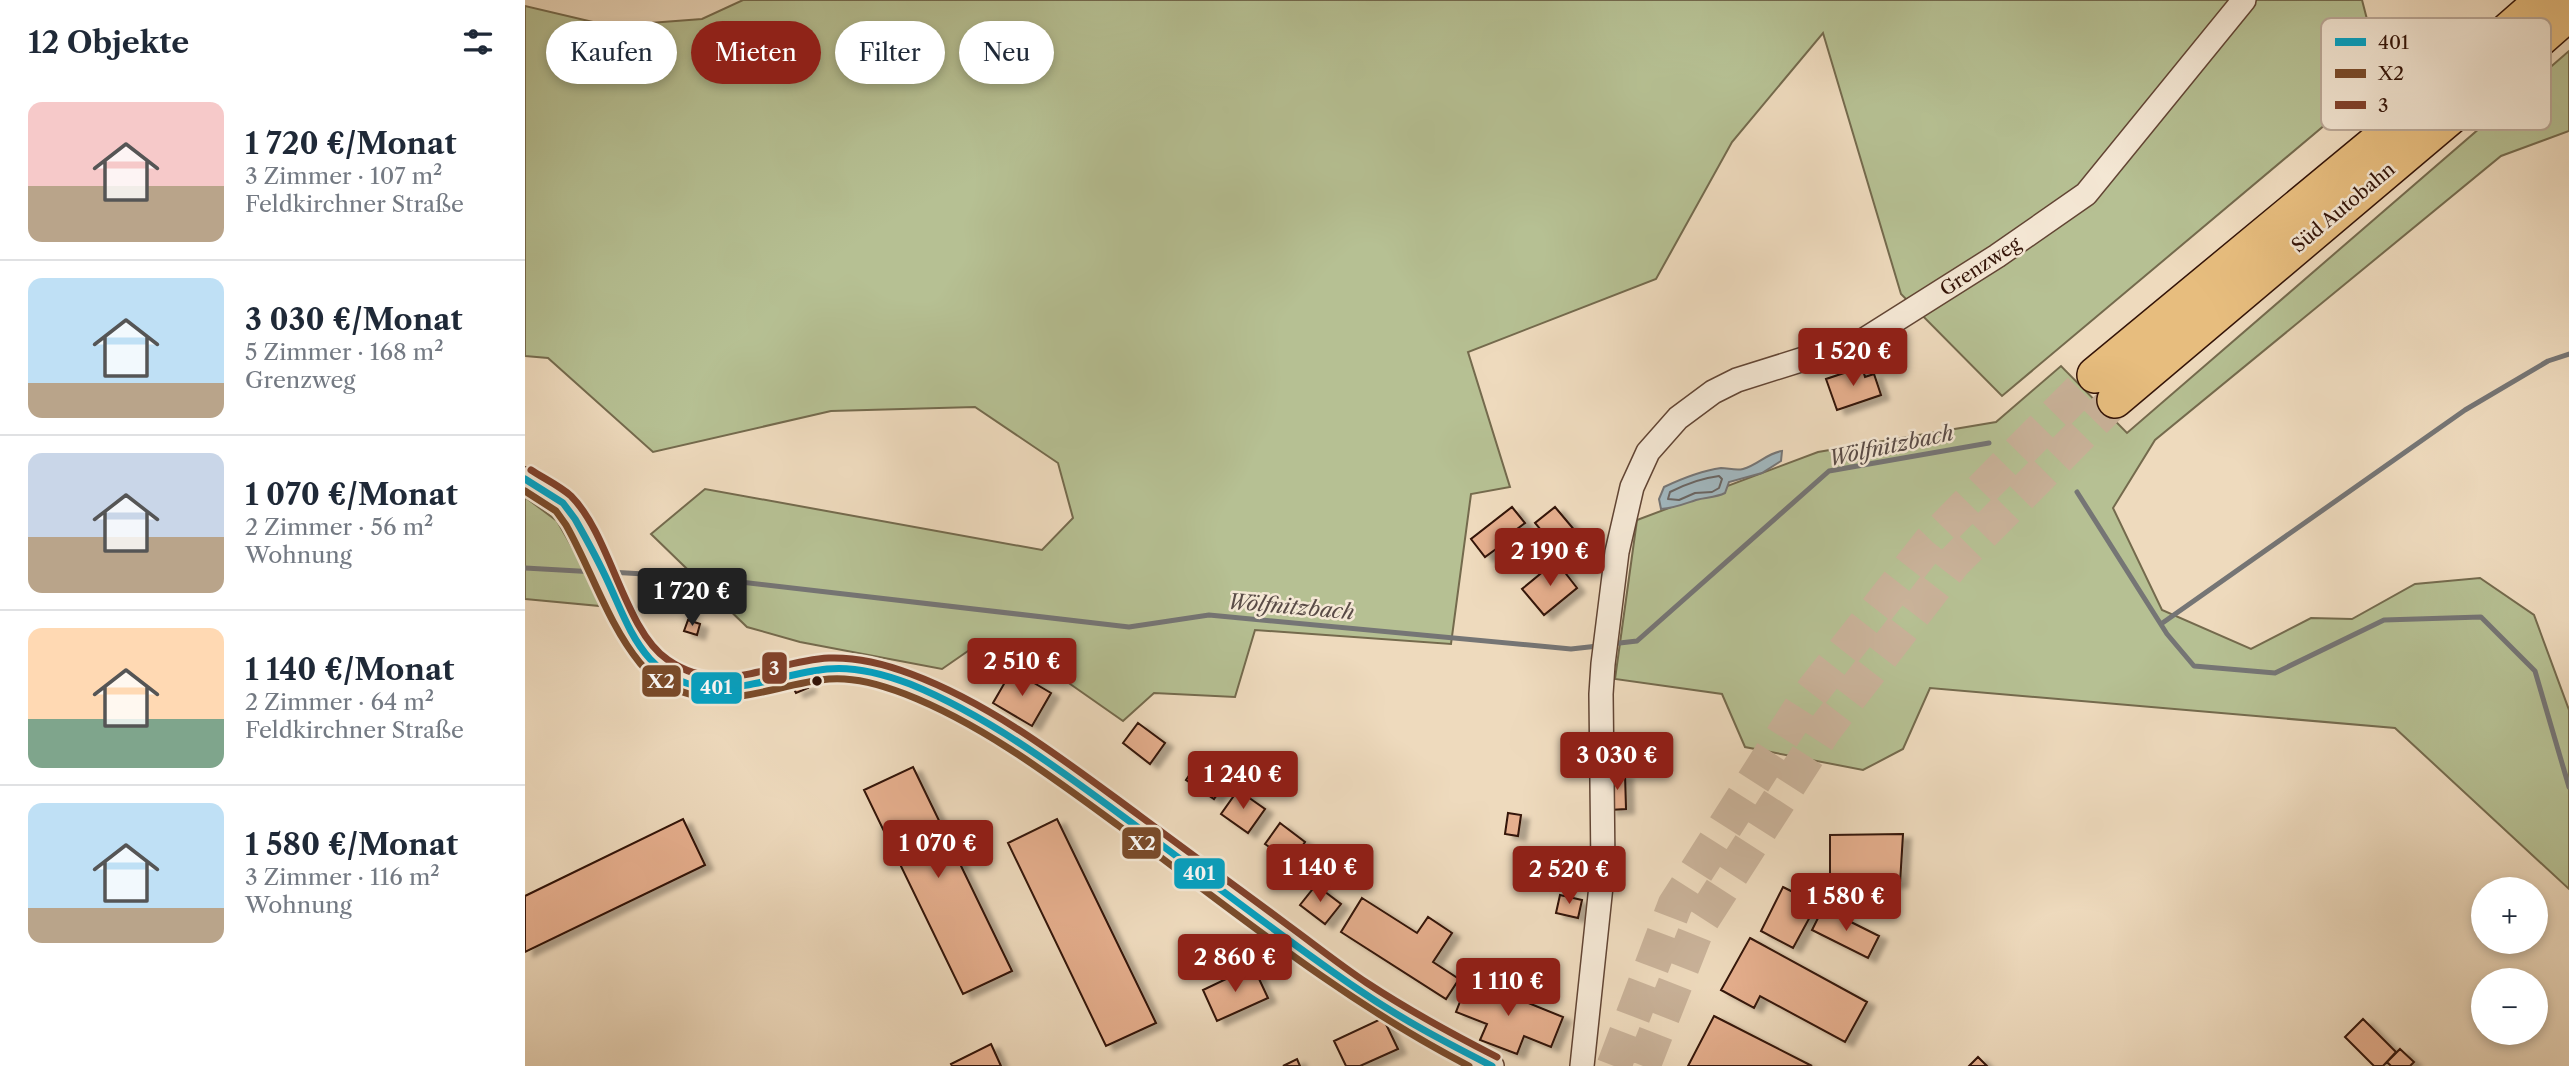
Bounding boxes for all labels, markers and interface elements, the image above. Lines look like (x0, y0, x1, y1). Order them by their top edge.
legend (2321, 18, 2551, 130)
chip: Kaufen (546, 21, 677, 84)
chip: Mieten (691, 21, 821, 84)
chip: Filter (835, 21, 945, 84)
chip: Neu (959, 21, 1054, 84)
icon: filters (459, 23, 497, 61)
text: 12 Objekte (28, 24, 189, 61)
text: 401 (2378, 31, 2409, 54)
text: X2 (2377, 62, 2404, 85)
text: 3 (2378, 94, 2388, 117)
text: 1 720 €/Monat (245, 125, 457, 162)
icon: home (84, 130, 168, 214)
street label: Süd Autobahn (2287, 157, 2400, 257)
text: 3 Zimmer · 107 m² (245, 162, 443, 190)
text: Feldkirchner Straße (245, 190, 464, 218)
street label: Grenzweg (1936, 231, 2026, 301)
text: 3 030 €/Monat (245, 301, 463, 338)
icon: home (84, 306, 168, 390)
pin: 1 520 € (1788, 328, 1918, 388)
text: 1 520 € (1814, 337, 1892, 365)
text: 5 Zimmer · 168 m² (245, 338, 444, 366)
text: Grenzweg (245, 366, 356, 394)
water label: Wölfnitzbach (1826, 420, 1956, 471)
text: 1 070 €/Monat (245, 476, 458, 513)
icon: home (84, 481, 168, 565)
text: 2 Zimmer · 56 m² (245, 513, 433, 541)
pin: 2 190 € (1485, 528, 1615, 588)
text: 2 190 € (1511, 537, 1589, 565)
text: Wohnung (245, 541, 352, 569)
pin: 1 720 € (627, 568, 757, 628)
text: 1 720 € (654, 577, 730, 605)
water label: Wölfnitzbach (1227, 589, 1355, 624)
pin: 2 510 € (957, 638, 1087, 698)
text: 2 510 € (983, 647, 1061, 675)
text: 1 140 €/Monat (245, 651, 454, 688)
line badge: 3 (761, 651, 788, 685)
icon: home (84, 656, 168, 740)
text: 3 (769, 657, 779, 680)
line badge: X2 (641, 664, 682, 698)
text: X2 (646, 670, 675, 693)
line badge: 401 (690, 671, 743, 705)
unlabelled marker (810, 674, 824, 688)
text: 401 (700, 676, 732, 699)
text: 2 Zimmer · 64 m² (245, 688, 434, 716)
text: Feldkirchner Straße (245, 716, 464, 744)
pin: 3 030 € (1552, 732, 1682, 792)
text: 3 030 € (1576, 741, 1658, 769)
pin: 1 240 € (1178, 752, 1308, 811)
text: 1 240 € (1204, 760, 1282, 788)
pin: 1 070 € (873, 820, 1003, 880)
text: 1 580 €/Monat (245, 826, 458, 863)
line badge: X2 (1121, 826, 1162, 860)
text: 1 070 € (899, 829, 977, 857)
icon: home (84, 831, 168, 915)
text: X2 (1127, 832, 1156, 855)
pin: 1 140 € (1255, 844, 1385, 904)
pin: 2 520 € (1504, 846, 1634, 906)
text: 1 140 € (1282, 853, 1358, 881)
text: 2 520 € (1529, 855, 1609, 883)
line badge: 401 (1173, 857, 1226, 890)
text: 401 (1183, 862, 1215, 885)
text: 3 Zimmer · 116 m² (245, 863, 440, 891)
pin: 1 580 € (1781, 874, 1911, 933)
map controls (2471, 877, 2548, 1045)
button: + (2471, 877, 2548, 954)
text: 1 580 € (1807, 882, 1885, 910)
text: Wohnung (245, 891, 352, 919)
pin: 2 860 € (1170, 934, 1300, 994)
text: 2 860 € (1194, 943, 1276, 971)
pin: 1 110 € (1443, 958, 1573, 1018)
text: 1 110 € (1472, 967, 1544, 995)
button: − (2471, 968, 2548, 1045)

